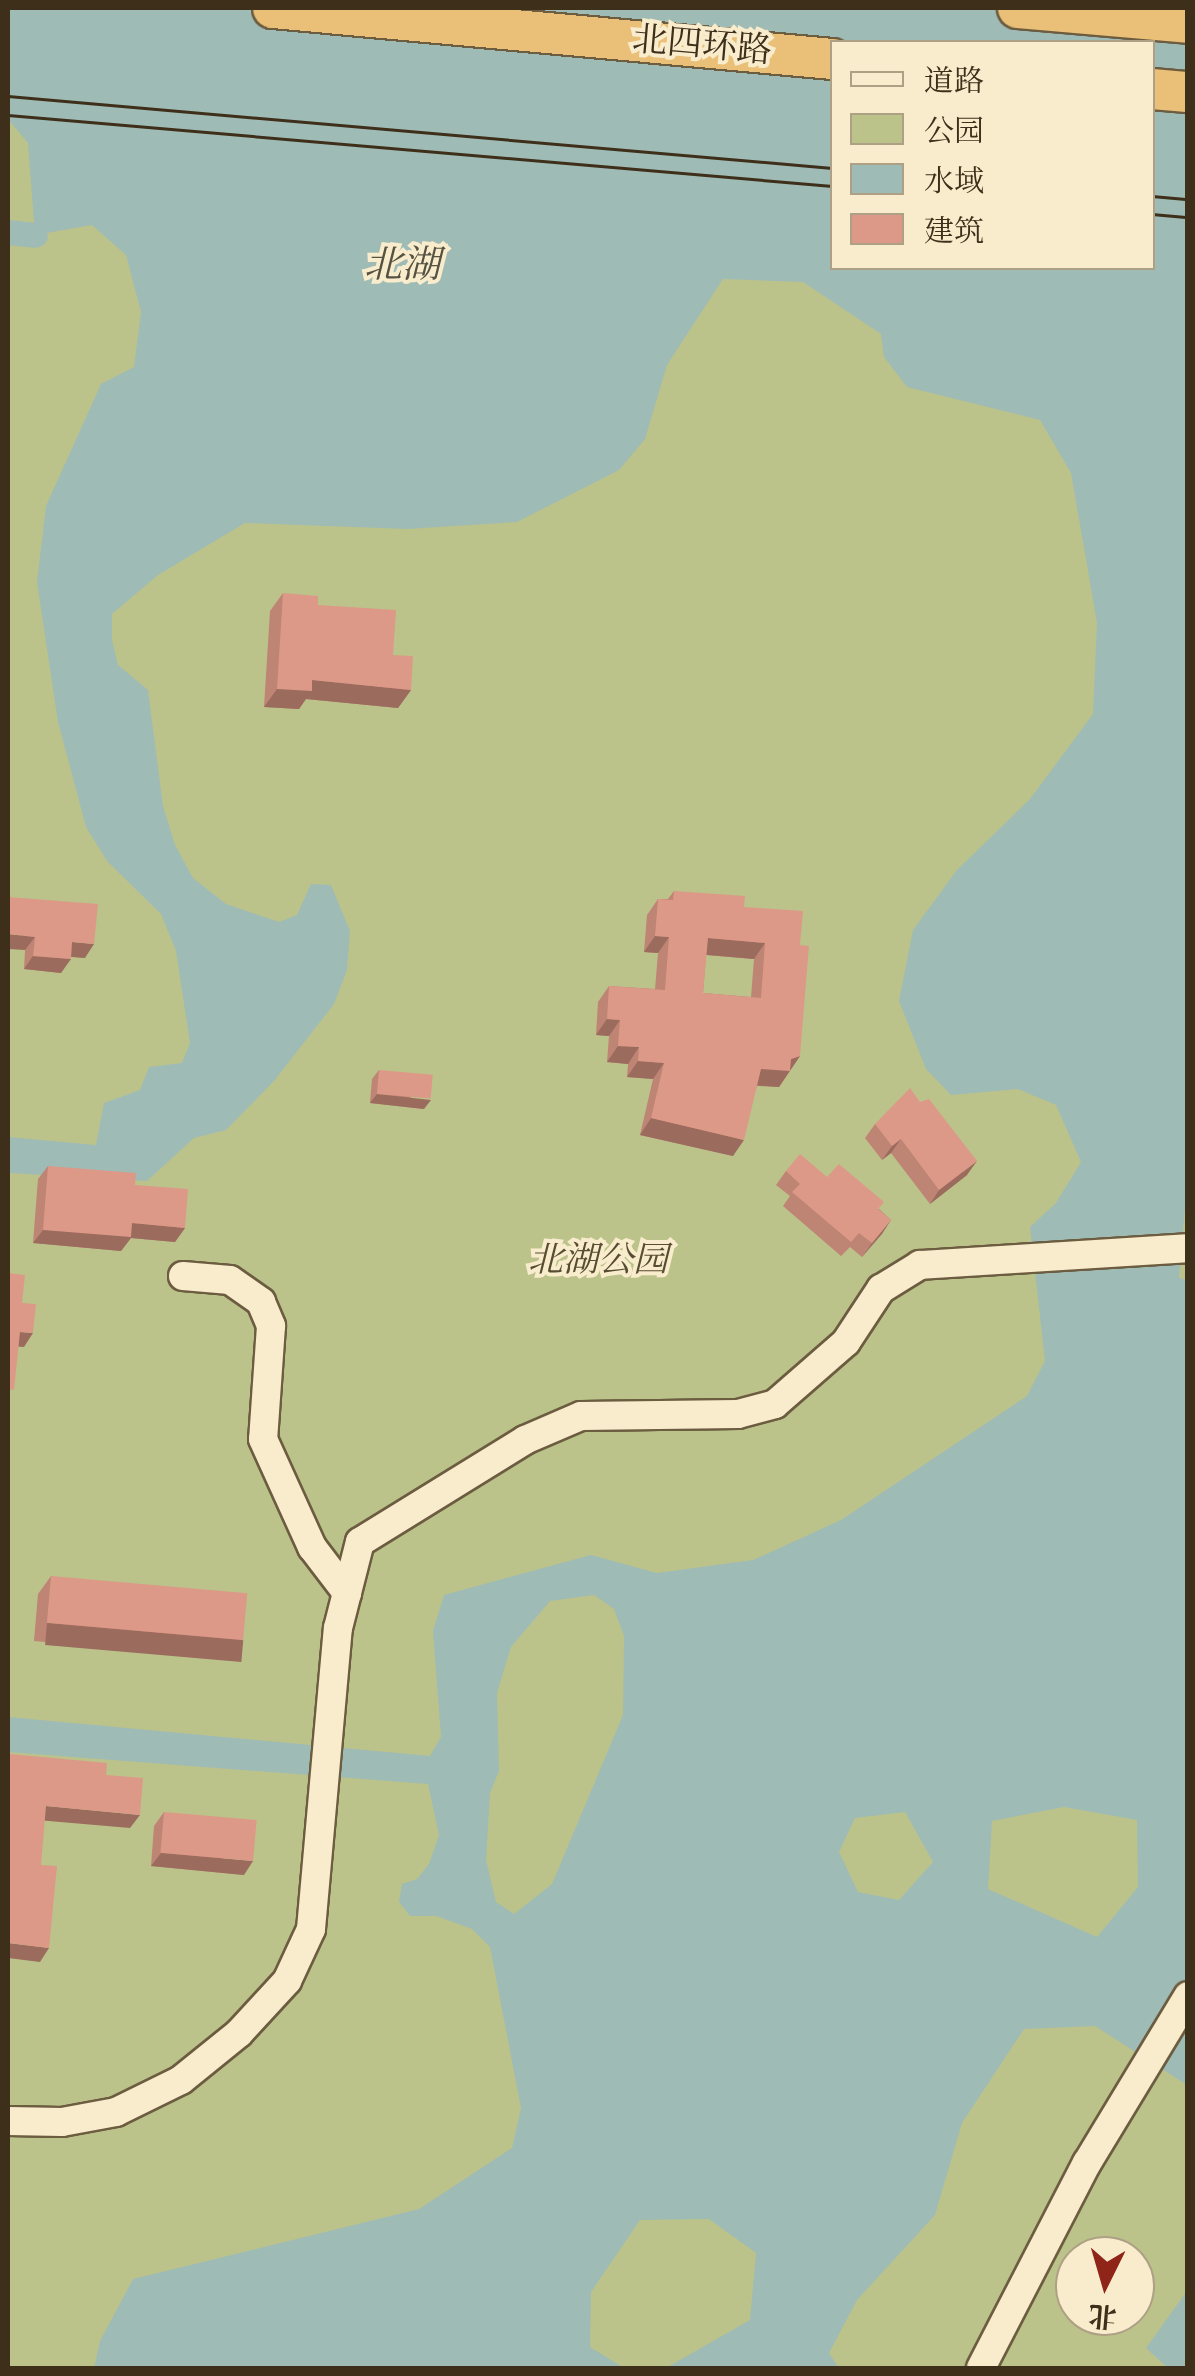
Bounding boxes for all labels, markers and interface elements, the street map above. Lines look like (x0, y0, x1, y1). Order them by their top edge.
street label: 北四环路 (630, 20, 774, 74)
legend (830, 40, 1155, 270)
text: 道路 (924, 64, 984, 102)
text: 公园 (924, 114, 984, 152)
text: 水域 (924, 164, 984, 202)
text: 建筑 (924, 214, 984, 252)
water label: 北湖 (364, 245, 440, 291)
park label: 北湖公园 (528, 1241, 668, 1283)
north arrow (1055, 2236, 1155, 2336)
text: 北 (1087, 2296, 1118, 2333)

